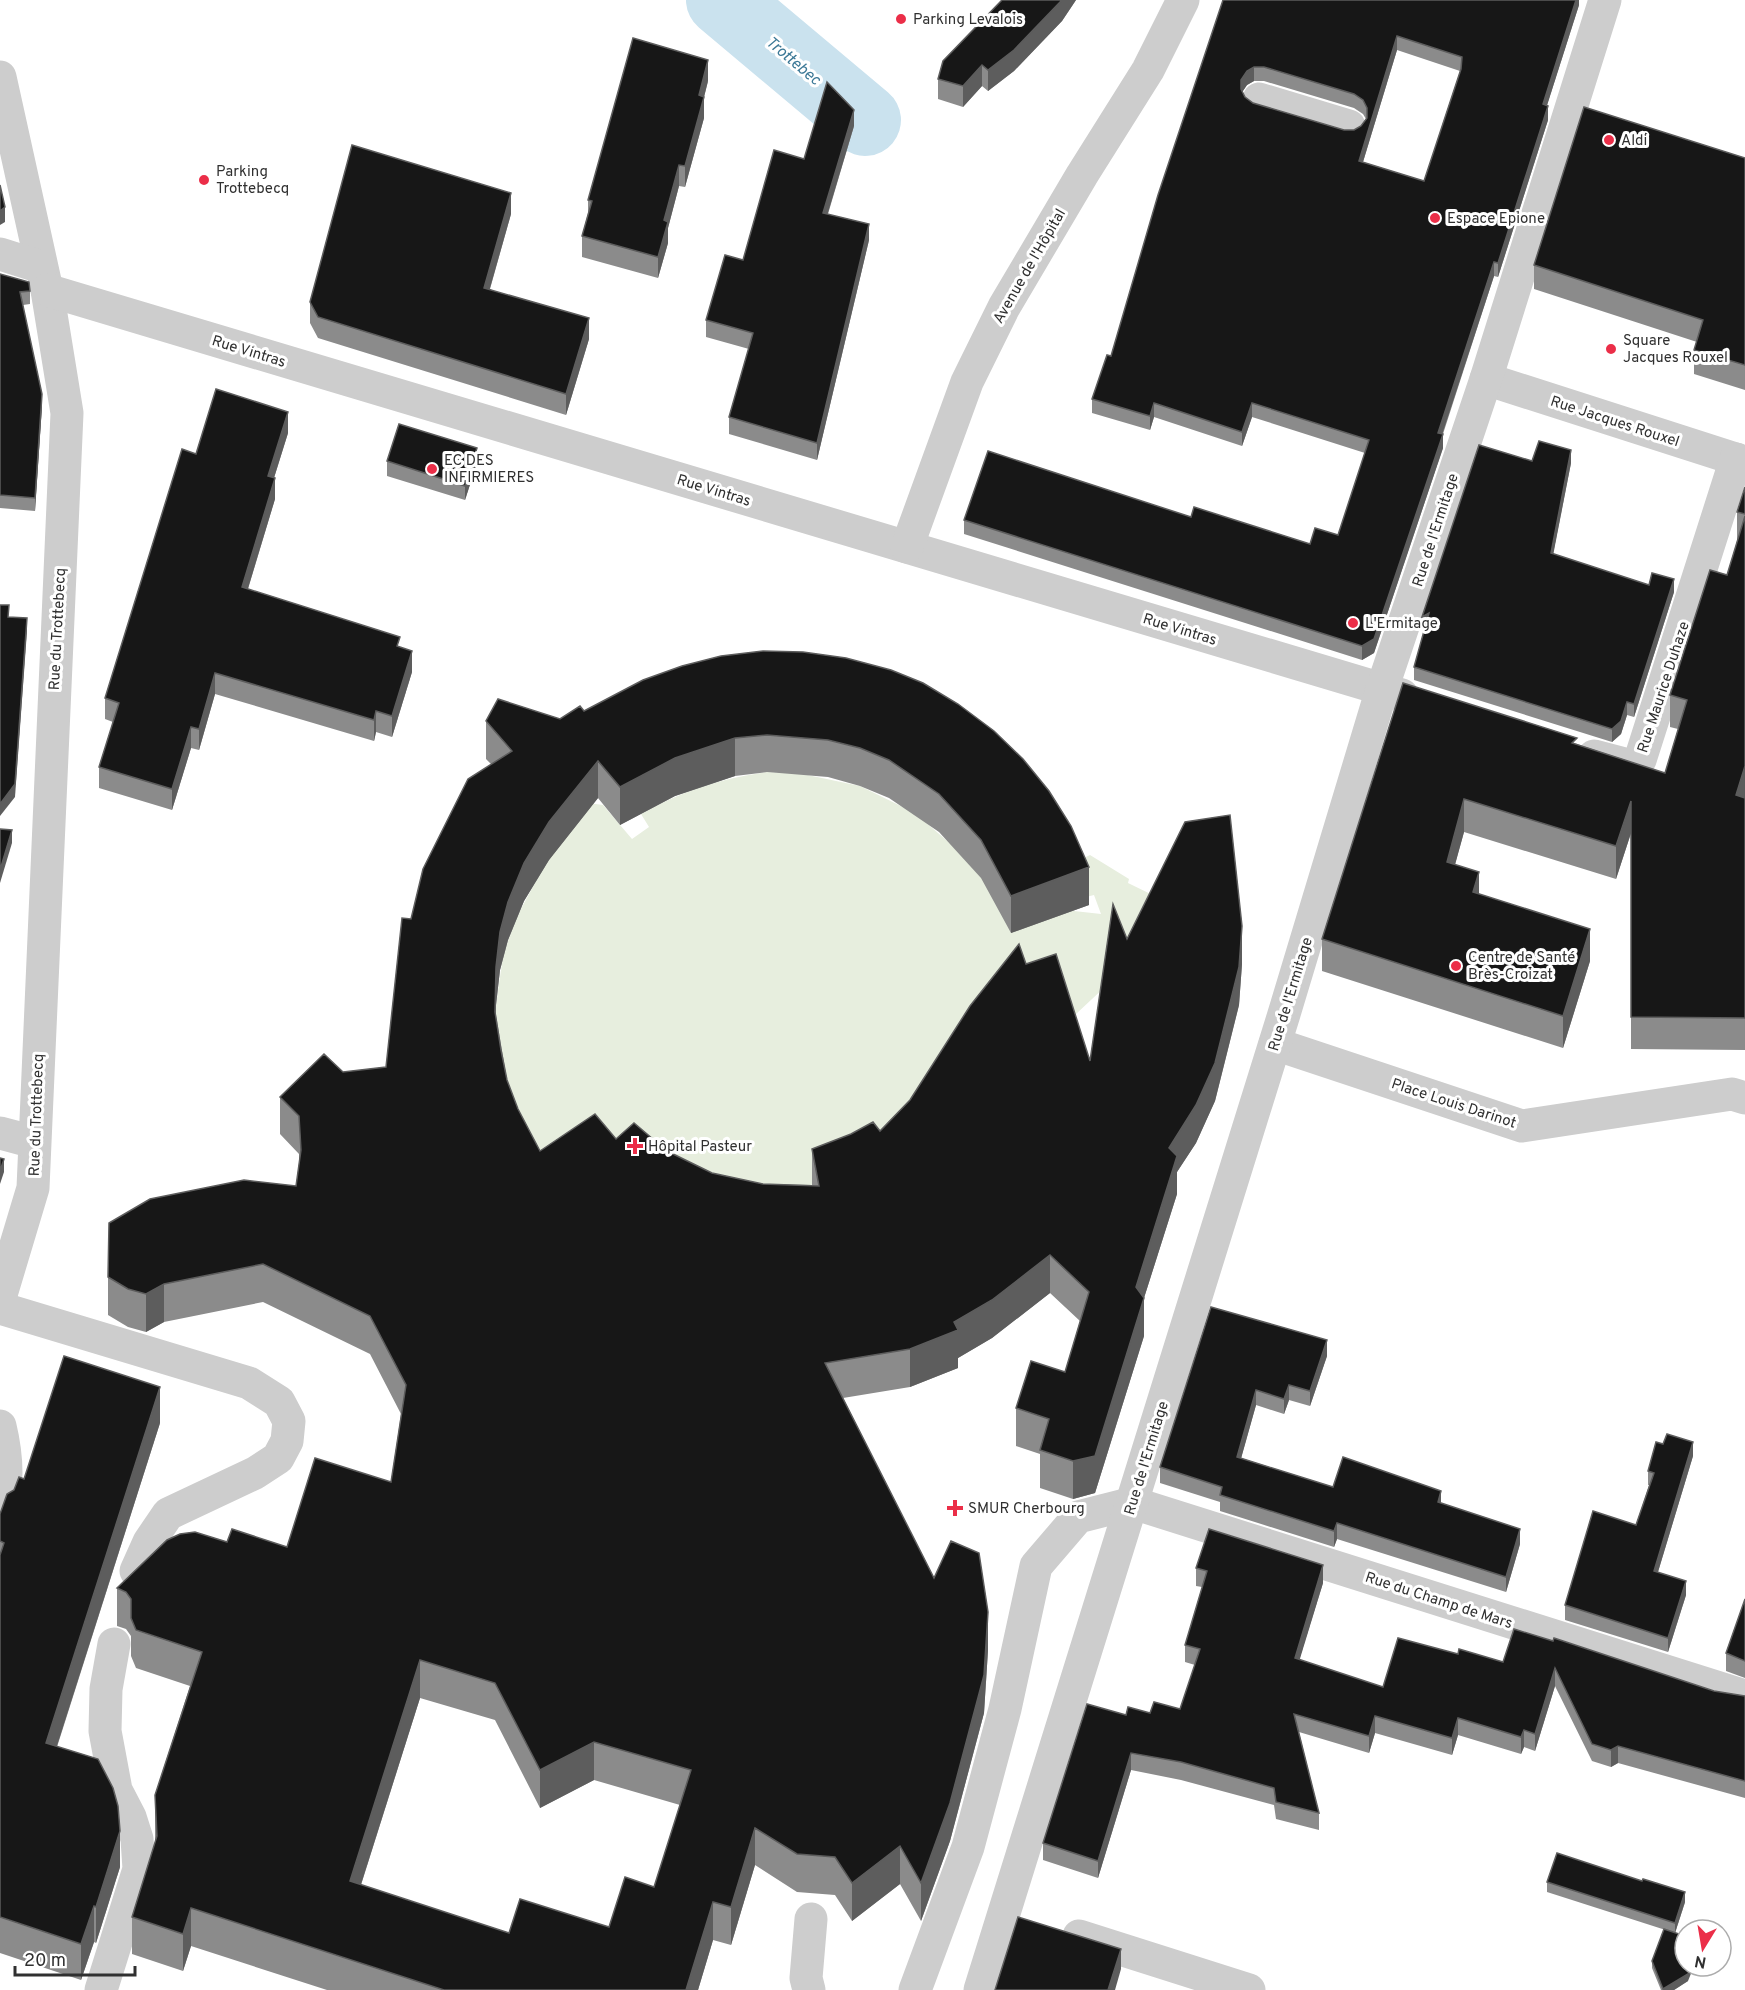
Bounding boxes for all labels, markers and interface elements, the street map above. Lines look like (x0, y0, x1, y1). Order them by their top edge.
place label: Parking Levalois (913, 11, 1023, 30)
marker: Parking Levalois (894, 12, 908, 26)
water label: Trottebec (761, 33, 825, 91)
place label: Aldi (1621, 132, 1647, 151)
marker: Aldi (1602, 133, 1616, 147)
place label: Parking Trottebecq (216, 163, 289, 199)
marker: Parking Trottebecq (197, 173, 211, 187)
street label: Avenue de l'Hôpital (990, 206, 1071, 328)
place label: Espace Epione (1447, 210, 1545, 229)
marker: Espace Epione (1428, 211, 1442, 225)
street label: Rue Vintras (209, 332, 288, 373)
place label: Square Jacques Rouxel (1623, 332, 1728, 368)
marker: Square Jacques Rouxel (1604, 342, 1618, 356)
street label: Rue Jacques Rouxel (1548, 393, 1682, 452)
place label: EC DES INFIRMIERES (444, 452, 534, 488)
marker: EC DES INFIRMIERES (425, 462, 439, 476)
street label: Rue Vintras (674, 471, 753, 512)
street label: Rue de l'Ermitage (1409, 471, 1464, 590)
street label: Rue du Trottebecq (46, 567, 71, 691)
street label: Rue Vintras (1140, 610, 1219, 651)
place label: L'Ermitage (1365, 615, 1438, 634)
marker: L'Ermitage (1346, 616, 1360, 630)
street label: Rue Maurice Duhaze (1634, 619, 1695, 756)
street label: Rue de l'Ermitage (1265, 935, 1318, 1054)
place label: Centre de Santé Brès-Croizat (1468, 949, 1575, 985)
marker: Centre de Santé Brès-Croizat (1449, 959, 1463, 973)
street label: Rue du Trottebecq (26, 1053, 49, 1177)
street label: Place Louis Darinot (1389, 1075, 1519, 1134)
marker: Hôpital Pasteur (626, 1137, 644, 1155)
place label: Hôpital Pasteur (648, 1138, 752, 1157)
street label: Rue de l'Ermitage (1121, 1399, 1174, 1518)
marker: SMUR Cherbourg (946, 1499, 964, 1517)
place label: SMUR Cherbourg (968, 1500, 1085, 1519)
street label: Rue du Champ de Mars (1362, 1569, 1515, 1634)
north arrow (1673, 1918, 1733, 1978)
scale bar (15, 1939, 135, 1977)
text: 20 m (24, 1950, 66, 1973)
text: N (1693, 1950, 1708, 1972)

